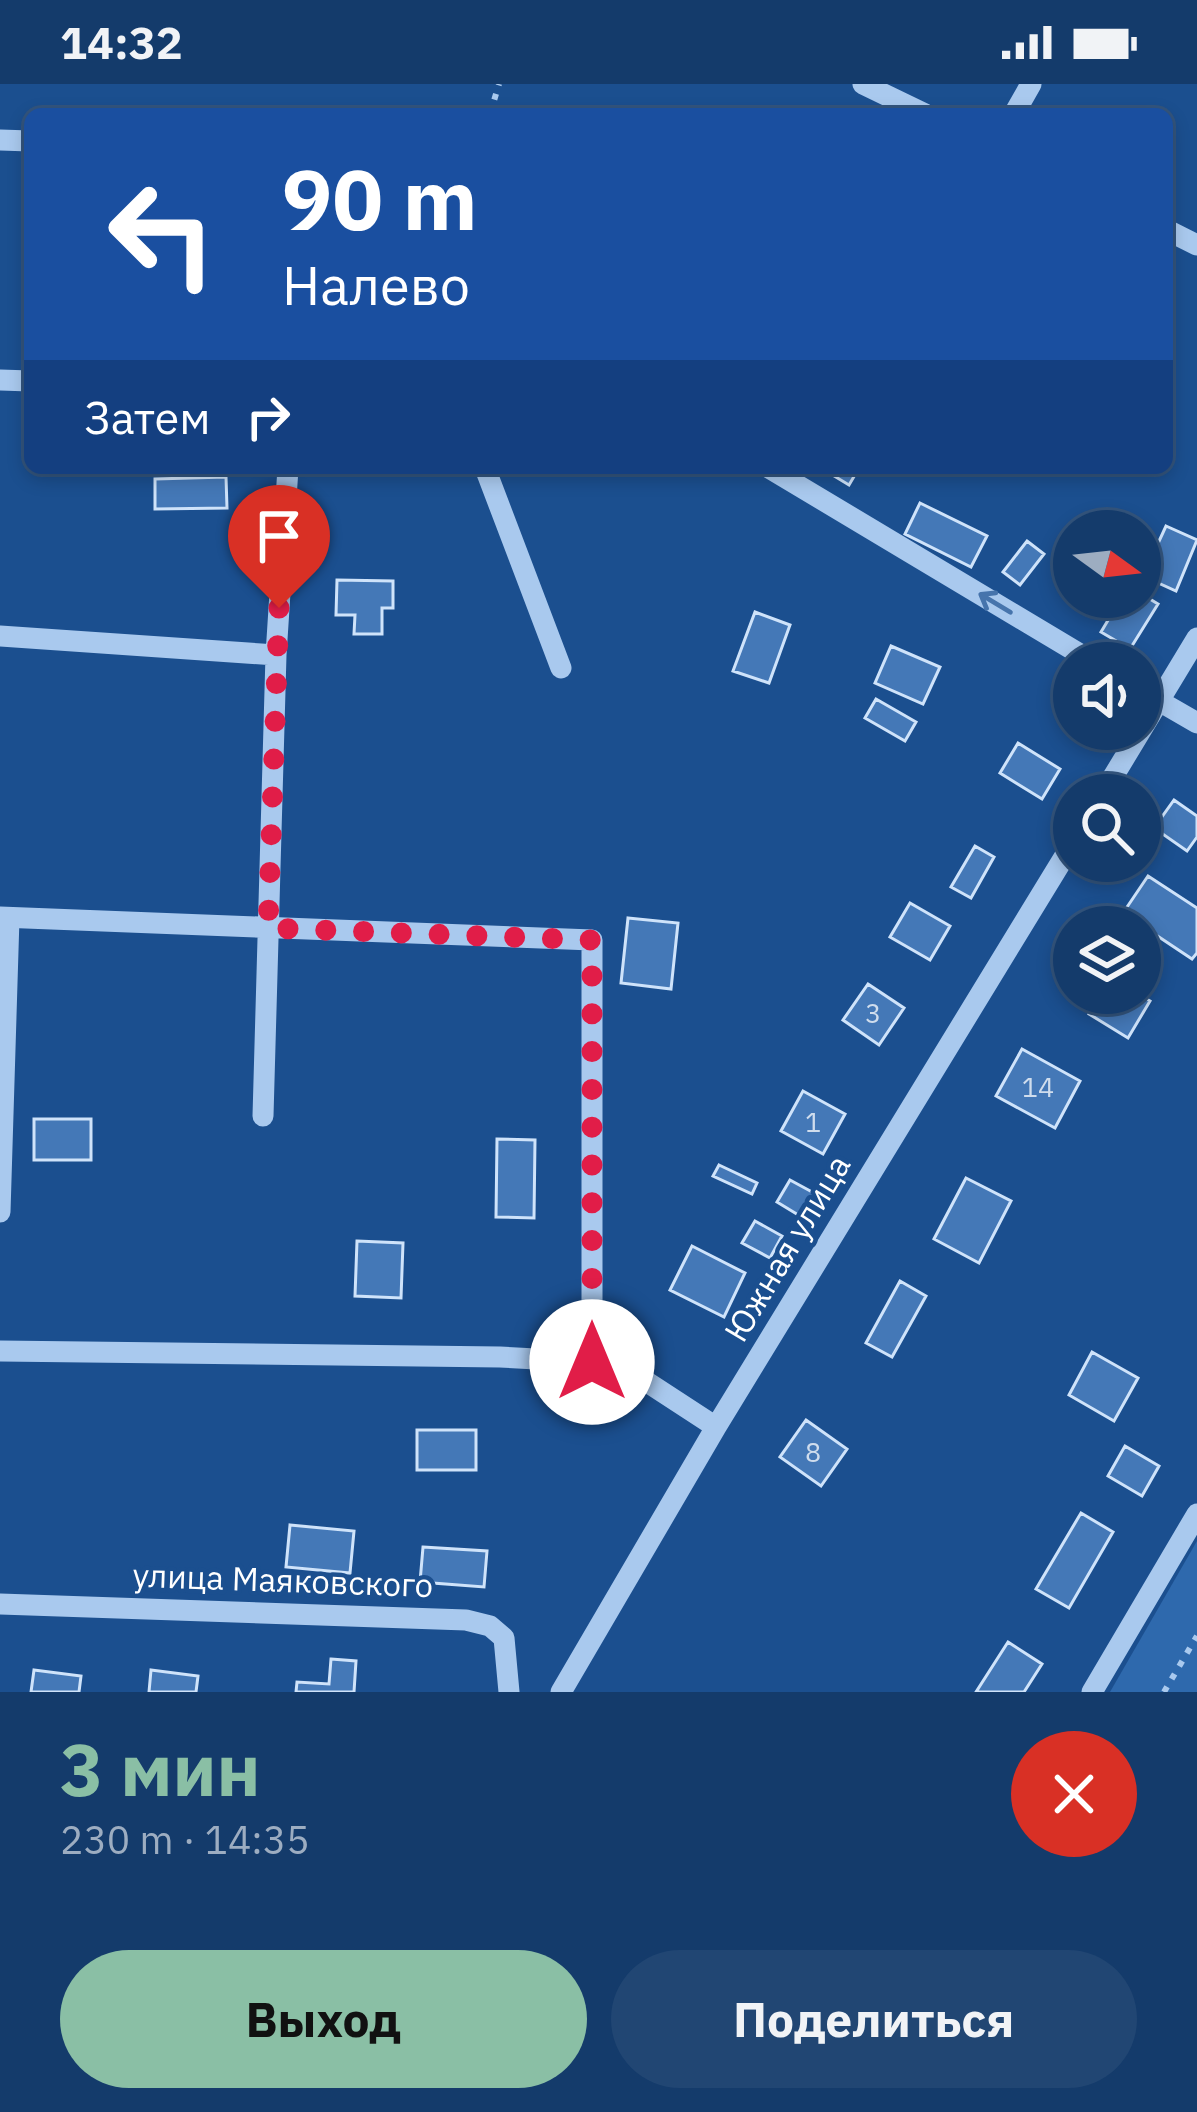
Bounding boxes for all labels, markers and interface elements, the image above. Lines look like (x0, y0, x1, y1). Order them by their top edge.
text: 14:32 (60, 13, 183, 71)
text: 90 m (282, 144, 478, 253)
icon: left (84, 156, 240, 312)
text: Налево (282, 250, 470, 320)
icon: right (235, 384, 301, 450)
text: Затем (84, 388, 211, 446)
pin (228, 485, 330, 608)
icon: arrive (246, 503, 312, 569)
north arrow (1053, 510, 1161, 618)
map controls (1053, 510, 1161, 1014)
one-way arrow (979, 591, 1013, 615)
button: sound (1053, 642, 1161, 750)
button: search (1053, 774, 1161, 882)
button: layers (1053, 906, 1161, 1014)
house number: 3 (865, 995, 881, 1030)
house number: 14 (1022, 1069, 1054, 1104)
house number: 1 (805, 1104, 821, 1139)
street label: Южная улица (714, 1146, 859, 1349)
position arrow (529, 1299, 655, 1425)
house number: 8 (805, 1434, 821, 1469)
street label: улица Маяковского (132, 1553, 434, 1606)
text: 3 мин (60, 1722, 261, 1816)
button: close (1011, 1731, 1137, 1857)
text: 230 m · 14:35 (60, 1814, 310, 1865)
button: Выход (60, 1950, 587, 2088)
button: Поделиться (611, 1950, 1137, 2088)

